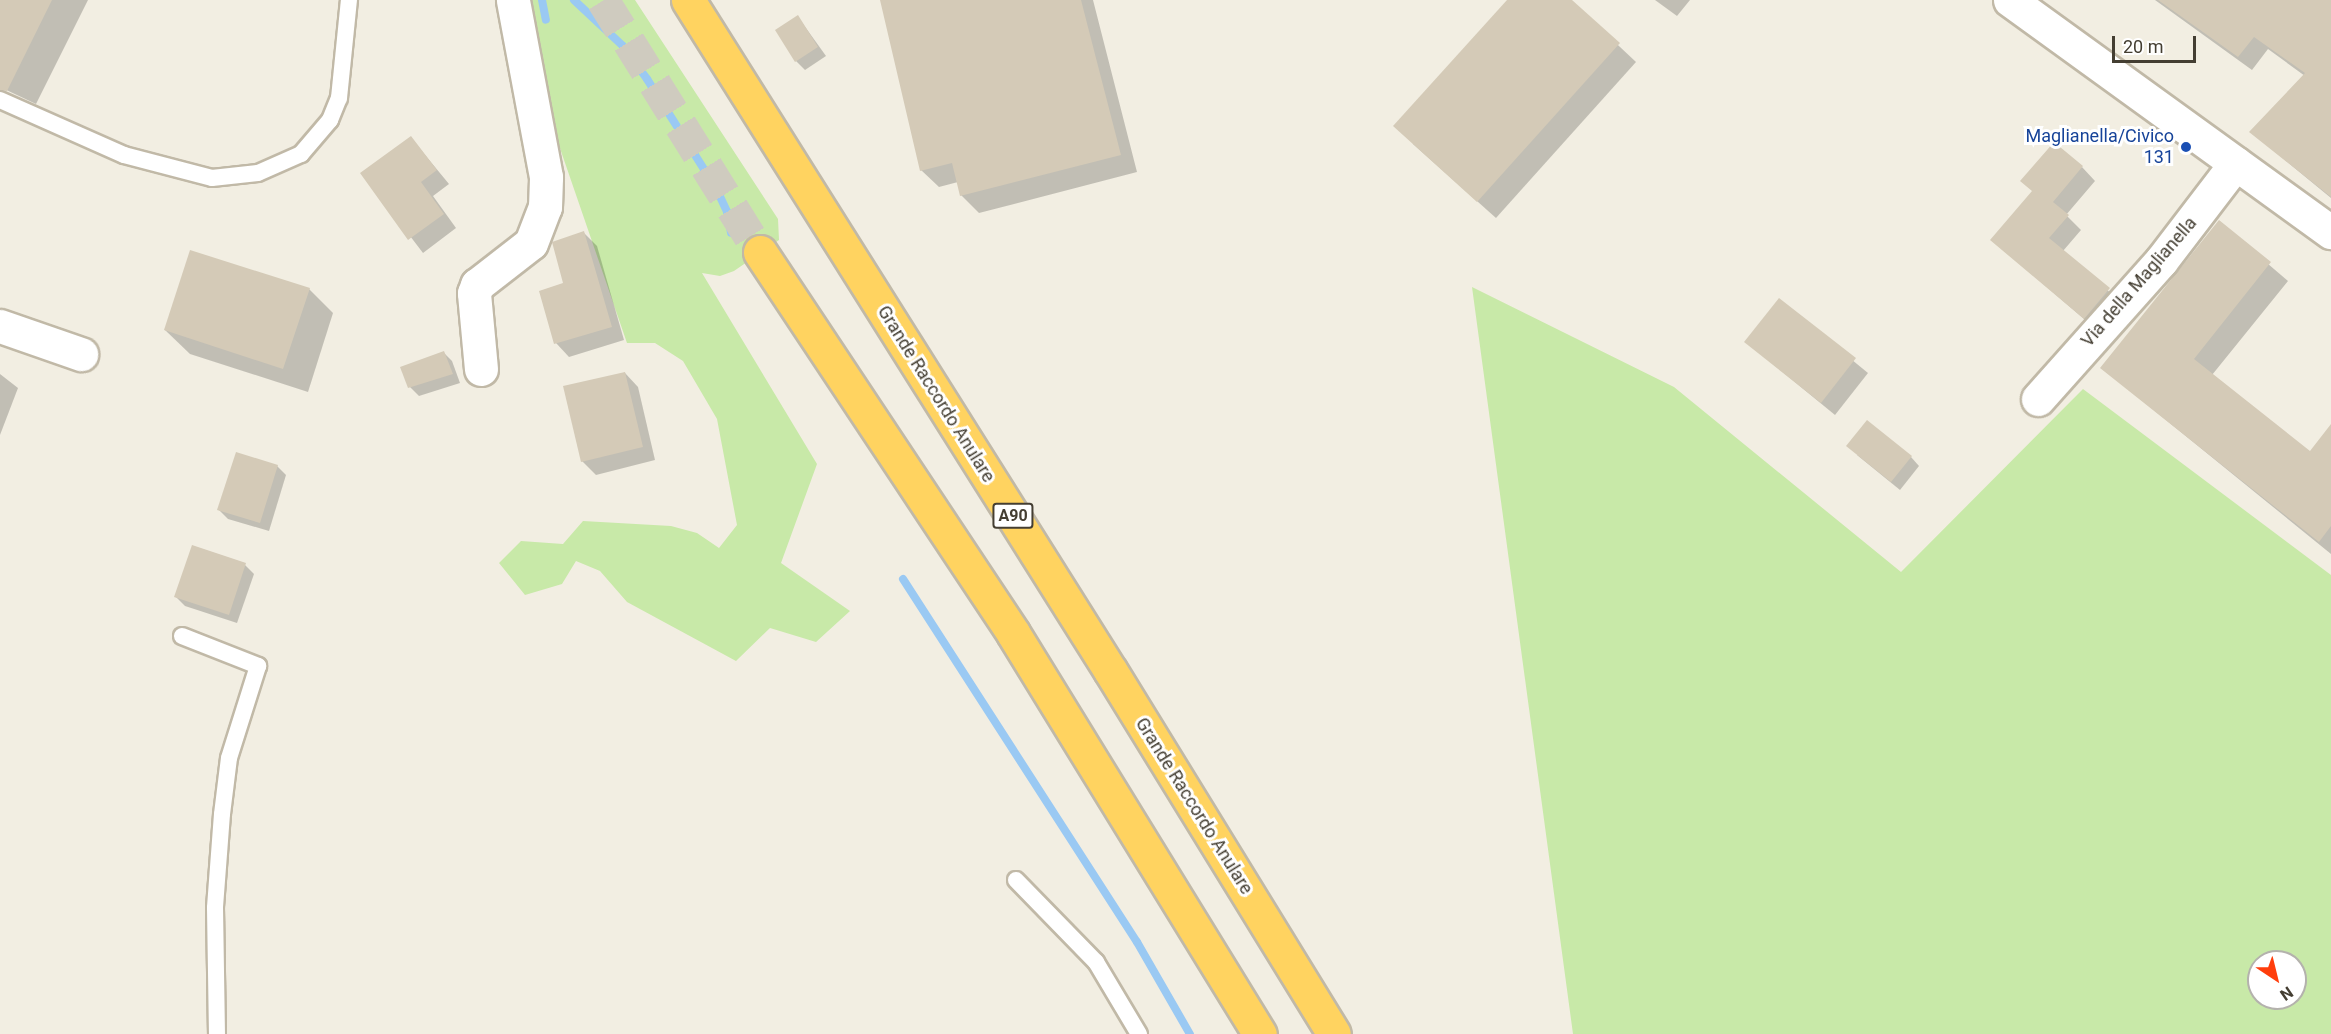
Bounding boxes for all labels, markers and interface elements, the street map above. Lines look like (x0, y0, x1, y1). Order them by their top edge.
scale bar (2115, 24, 2199, 62)
text: 20 m (2123, 36, 2163, 57)
place label: Maglianella/Civico 131 (2026, 126, 2174, 168)
marker: Maglianella/Civico 131 (2179, 140, 2193, 154)
street label: Via della Maglianella (2077, 213, 2201, 351)
street label: Grande Raccordo Anulare (873, 302, 999, 486)
road number: A90 (992, 503, 1034, 529)
street label: Grande Raccordo Anulare (1131, 714, 1257, 898)
north arrow (2247, 950, 2307, 1010)
text: N (2276, 982, 2297, 1005)

